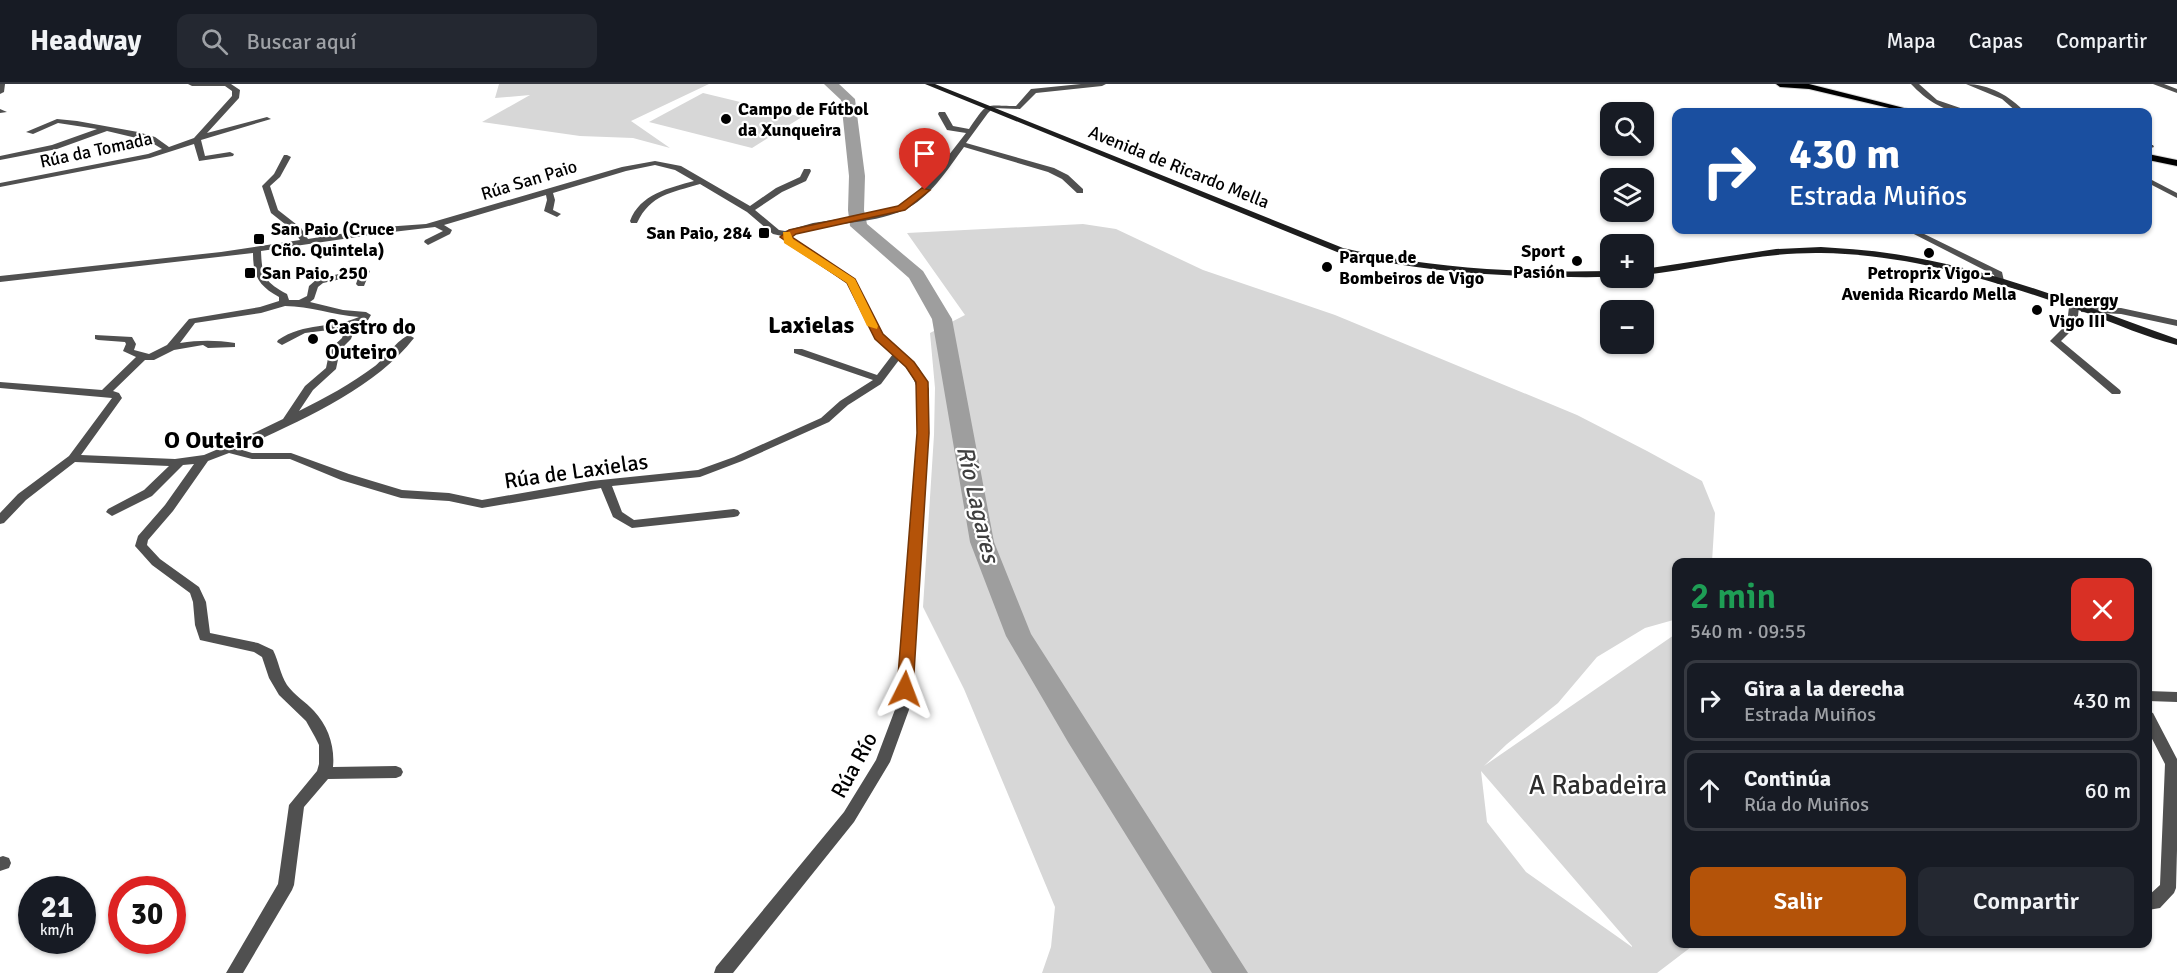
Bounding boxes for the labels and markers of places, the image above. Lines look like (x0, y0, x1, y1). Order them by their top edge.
place label: Campo de Fútbol da Xunqueira (738, 98, 869, 141)
marker: Campo de Fútbol da Xunqueira (719, 112, 733, 126)
pin (899, 128, 950, 190)
place label: San Paio (Cruce Cño. Quintela) (271, 218, 395, 261)
place label: San Paio, 284 (646, 222, 752, 244)
marker: San Paio, 284 (757, 226, 771, 240)
marker: San Paio (Cruce Cño. Quintela) (252, 232, 266, 246)
place label: Sport Pasión (1513, 240, 1565, 283)
place label: Parque de Bombeiros de Vigo (1339, 246, 1484, 289)
marker: Petroprix Vigo - Avenida Ricardo Mella (1922, 246, 1936, 260)
marker: Sport Pasión (1570, 254, 1584, 268)
marker: Parque de Bombeiros de Vigo (1320, 260, 1334, 274)
place label: San Paio, 250 (262, 262, 368, 284)
place label: Petroprix Vigo - Avenida Ricardo Mella (1841, 262, 2017, 305)
marker: San Paio, 250 (243, 266, 257, 280)
place label: Plenergy Vigo III (2049, 289, 2118, 332)
marker: Plenergy Vigo III (2030, 303, 2044, 317)
place label: Castro do Outeiro (325, 313, 416, 365)
marker: Castro do Outeiro (306, 332, 320, 346)

